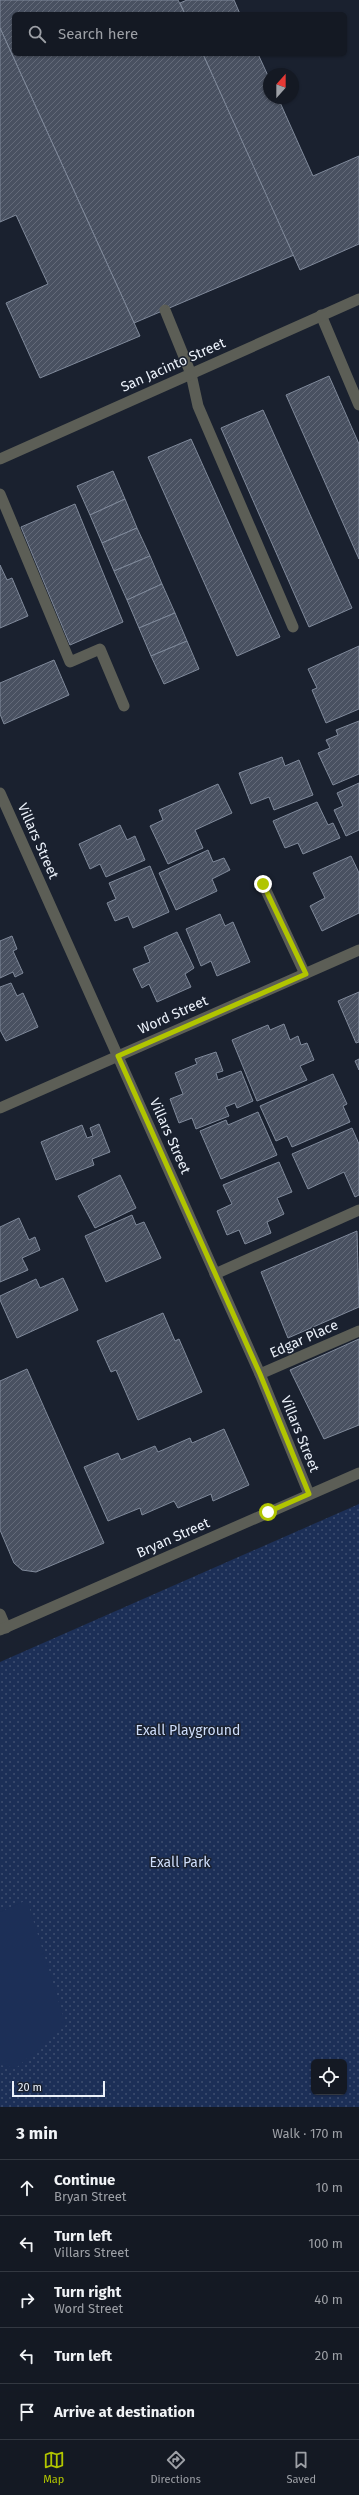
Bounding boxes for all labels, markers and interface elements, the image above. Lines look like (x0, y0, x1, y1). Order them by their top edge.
search box (12, 12, 347, 56)
icon: search (26, 23, 48, 45)
text: Search here (58, 25, 138, 43)
north arrow (263, 68, 299, 104)
street label: San Jacinto Street (118, 334, 229, 396)
street label: Villars Street (14, 801, 63, 882)
route end (254, 875, 272, 893)
street label: Word Street (135, 992, 211, 1038)
street label: Villars Street (146, 1096, 195, 1177)
street label: Edgar Place (267, 1316, 341, 1362)
street label: Villars Street (277, 1393, 323, 1476)
route start (259, 1503, 277, 1521)
street label: Bryan Street (134, 1514, 213, 1562)
park label: Exall Playground (136, 1722, 240, 1739)
park label: Exall Park (149, 1854, 211, 1871)
map controls (311, 2059, 347, 2095)
button: locate (311, 2059, 347, 2095)
scale bar (12, 2079, 105, 2098)
text: 20 m (18, 2081, 42, 2094)
text: 3 min (16, 2123, 58, 2144)
text: Walk · 170 m (272, 2126, 343, 2141)
text: Continue (54, 2171, 115, 2189)
icon: ahead (16, 2177, 38, 2199)
text: 10 m (316, 2180, 343, 2195)
text: Bryan Street (54, 2189, 127, 2204)
text: Turn left (54, 2227, 112, 2245)
icon: left (16, 2233, 38, 2255)
text: 100 m (308, 2236, 343, 2251)
text: Villars Street (54, 2245, 129, 2260)
text: Turn right (54, 2283, 121, 2301)
icon: right (16, 2289, 38, 2311)
text: 40 m (314, 2292, 343, 2307)
text: Word Street (54, 2301, 123, 2316)
icon: left (16, 2345, 38, 2367)
text: Turn left (54, 2347, 112, 2365)
text: 20 m (315, 2348, 343, 2363)
icon: arrive (16, 2401, 38, 2423)
text: Arrive at destination (54, 2403, 195, 2421)
tab: Map (43, 2449, 65, 2486)
tab: Directions (150, 2449, 201, 2486)
tab: Saved (286, 2449, 316, 2486)

